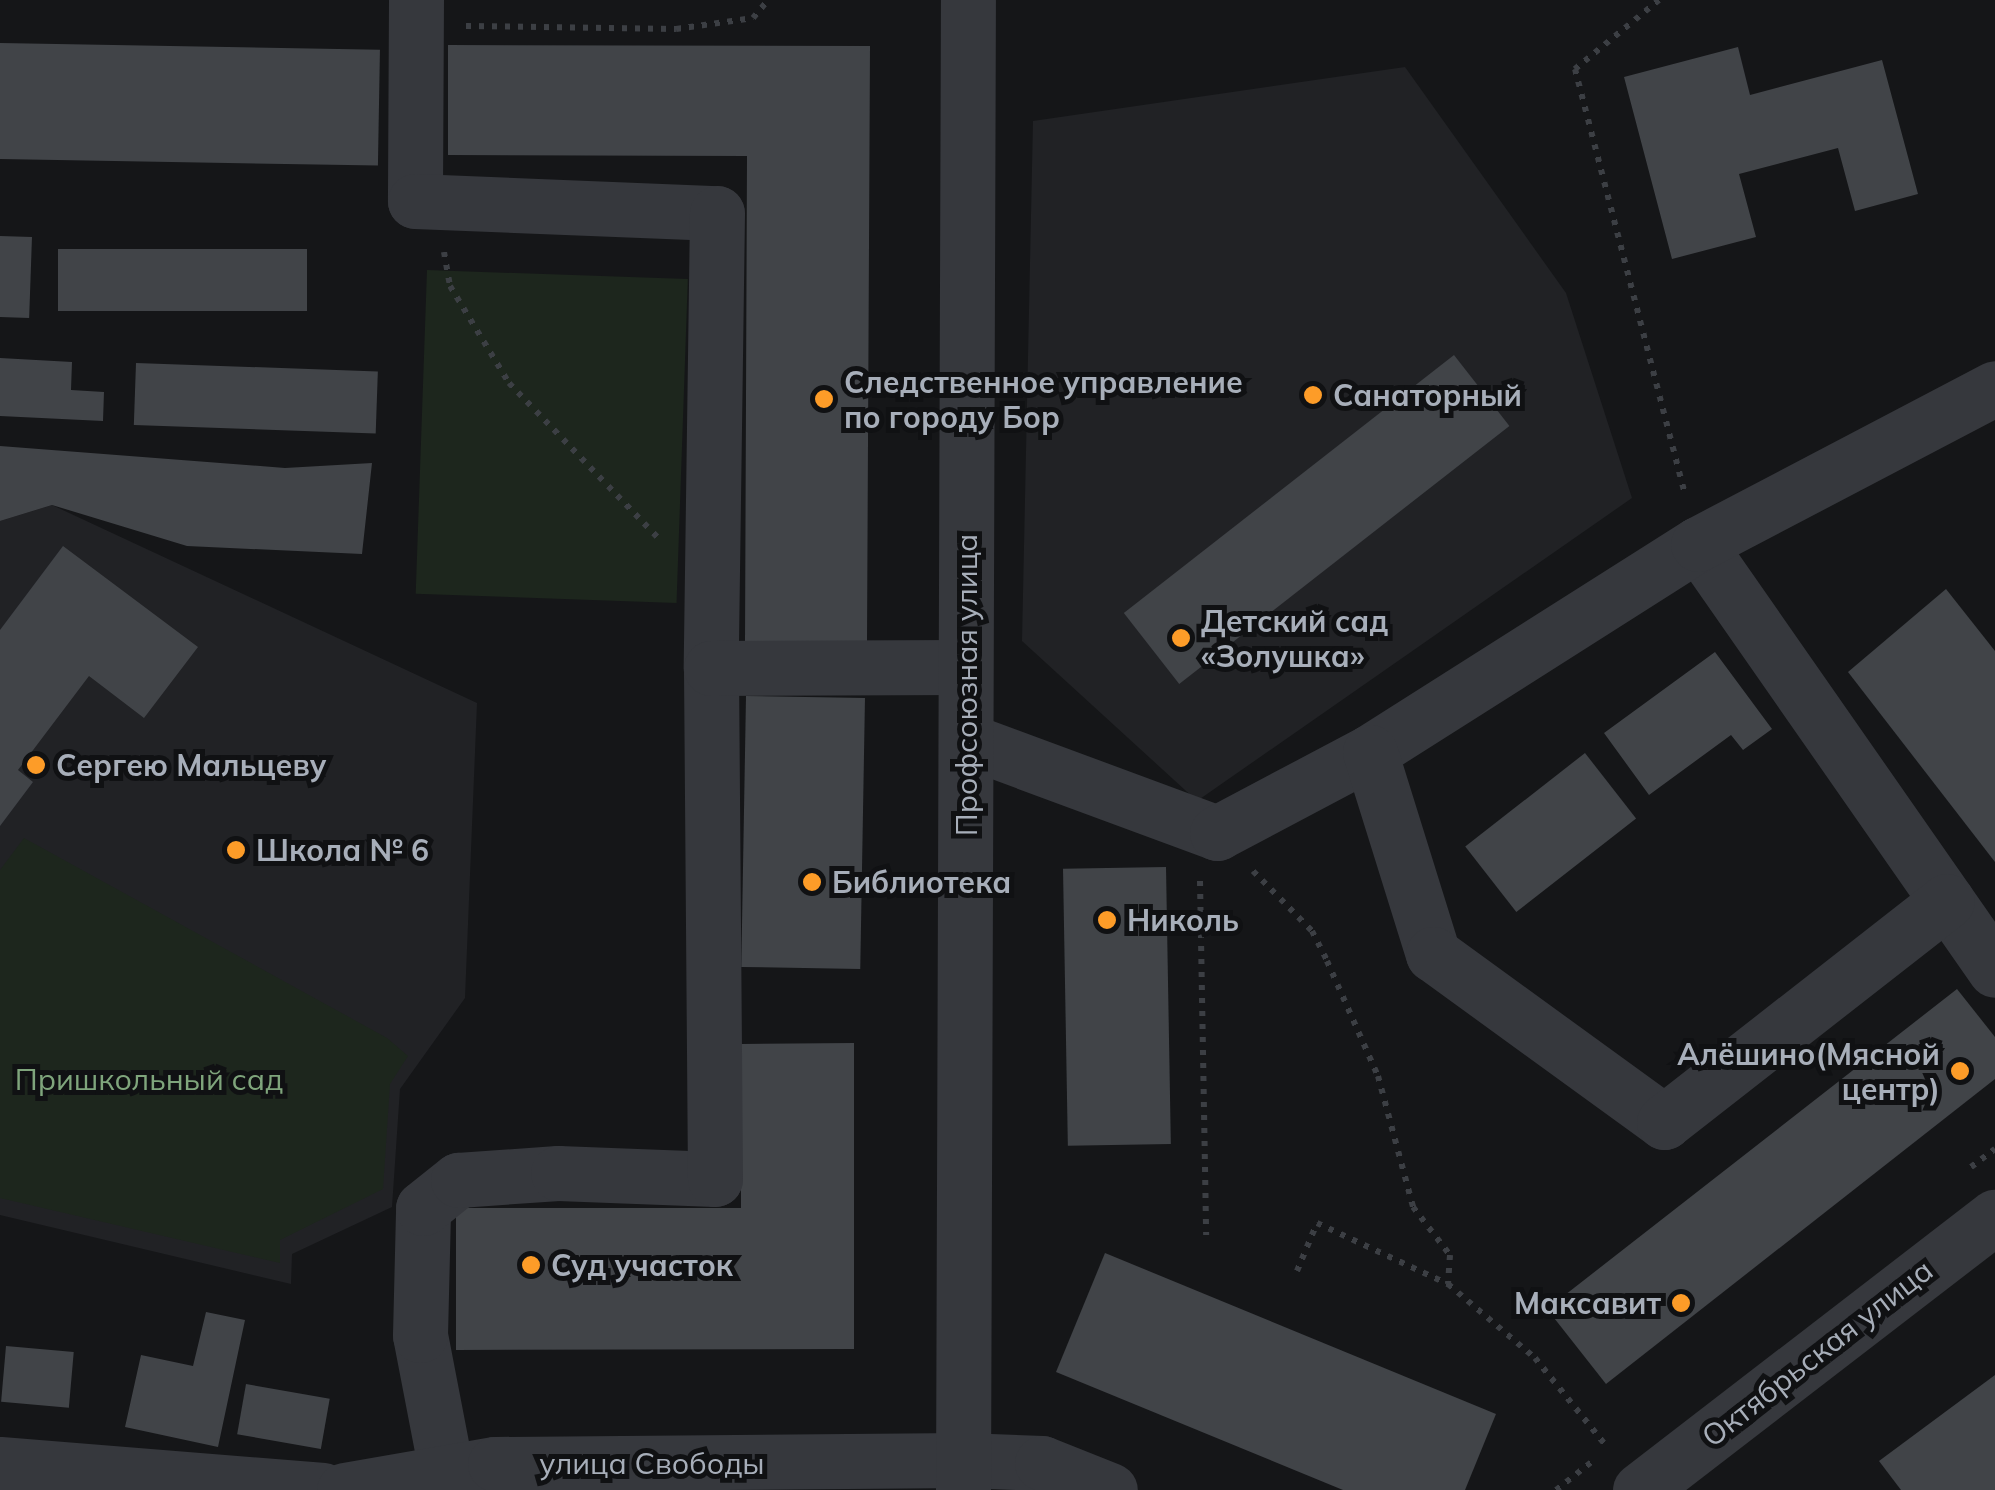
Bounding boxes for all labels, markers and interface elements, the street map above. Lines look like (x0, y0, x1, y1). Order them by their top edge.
place label: Следственное управление по городу Бор (844, 364, 1243, 434)
place label: Санаторный (1333, 377, 1522, 413)
marker: Санаторный (1302, 384, 1324, 406)
marker: Следственное управление по городу Бор (813, 388, 835, 410)
street label: Профсоюзная улица (948, 534, 984, 836)
place label: Детский сад «Золушка» (1201, 603, 1388, 674)
marker: Детский сад «Золушка» (1170, 627, 1192, 649)
place label: Сергею Мальцеву (56, 747, 327, 783)
marker: Сергею Мальцеву (25, 754, 47, 776)
place label: Школа № 6 (256, 832, 429, 868)
marker: Школа № 6 (225, 839, 247, 861)
place label: Библиотека (832, 864, 1011, 900)
marker: Библиотека (801, 871, 823, 893)
place label: Николь (1127, 902, 1239, 938)
marker: Николь (1096, 909, 1118, 931)
place label: Алёшино(Мясной центр) (1677, 1036, 1940, 1106)
marker: Алёшино(Мясной центр) (1949, 1060, 1971, 1082)
park label: Пришкольный сад (15, 1061, 283, 1097)
place label: Суд участок (551, 1247, 733, 1283)
street label: Октябрьская улица (1694, 1252, 1940, 1454)
marker: Суд участок (520, 1254, 542, 1276)
place label: Максавит (1514, 1285, 1661, 1321)
marker: Максавит (1670, 1292, 1692, 1314)
street label: улица Свободы (539, 1445, 765, 1481)

